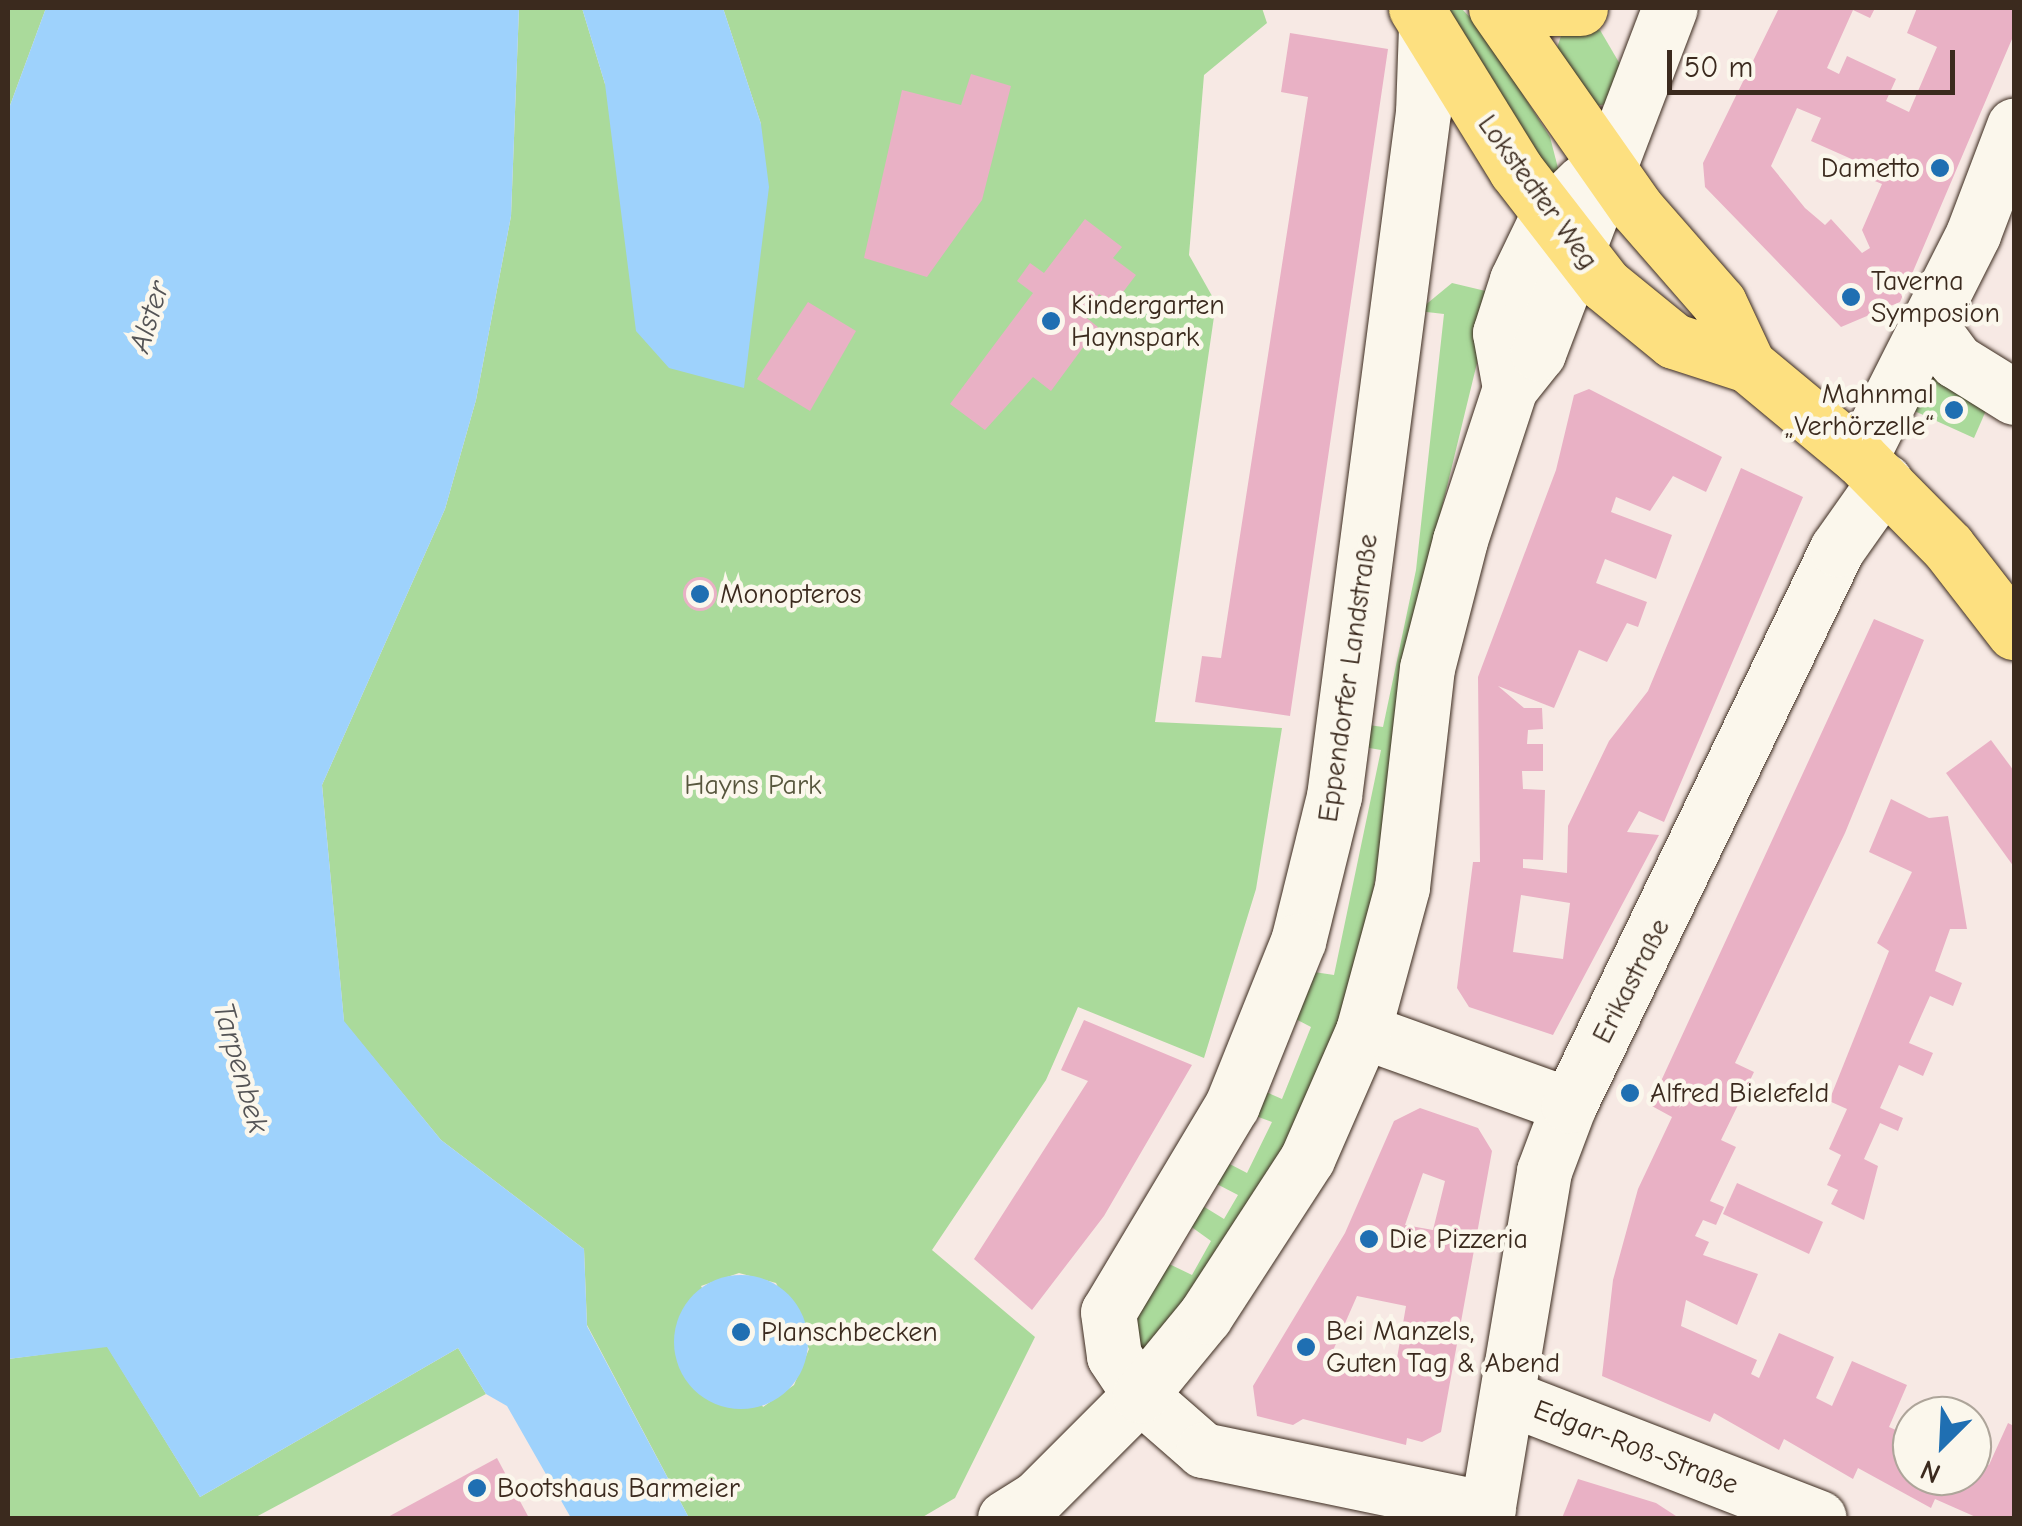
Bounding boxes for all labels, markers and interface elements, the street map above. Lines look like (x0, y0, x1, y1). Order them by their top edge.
scale bar (1672, 30, 1960, 92)
text: 50 m (1684, 50, 1753, 85)
street label: Lokstedter Weg (1471, 108, 1605, 276)
place label: Dametto (1821, 151, 1920, 185)
marker: Dametto (1929, 157, 1951, 179)
place label: Taverna Symposion (1871, 264, 2000, 330)
water label: Alster (122, 277, 178, 357)
marker: Taverna Symposion (1840, 286, 1862, 308)
place label: Kindergarten Haynspark (1071, 288, 1225, 354)
marker: Kindergarten Haynspark (1040, 310, 1062, 332)
place label: Mahnmal „Verhörzelle“ (1784, 377, 1934, 443)
marker: Mahnmal „Verhörzelle“ (1943, 399, 1965, 421)
street label: Eppendorfer Landstraße (1311, 532, 1385, 824)
place label: Monopteros (720, 577, 861, 611)
marker: Monopteros (689, 583, 711, 605)
park label: Hayns Park (684, 768, 822, 802)
street label: Erikastraße (1585, 913, 1677, 1049)
water label: Tarpenbek (204, 999, 276, 1137)
place label: Alfred Bielefeld (1650, 1076, 1829, 1110)
marker: Alfred Bielefeld (1619, 1082, 1641, 1104)
place label: Die Pizzeria (1389, 1222, 1528, 1256)
marker: Die Pizzeria (1358, 1228, 1380, 1250)
place label: Bei Manzels, Guten Tag & Abend (1326, 1314, 1560, 1380)
place label: Planschbecken (761, 1315, 938, 1349)
marker: Planschbecken (730, 1321, 752, 1343)
marker: Bei Manzels, Guten Tag & Abend (1295, 1336, 1317, 1358)
street label: Edgar-Roß-Straße (1529, 1392, 1743, 1502)
north arrow (1892, 1396, 1992, 1496)
text: N (1916, 1453, 1945, 1490)
place label: Bootshaus Barmeier (497, 1471, 740, 1505)
marker: Bootshaus Barmeier (466, 1477, 488, 1499)

